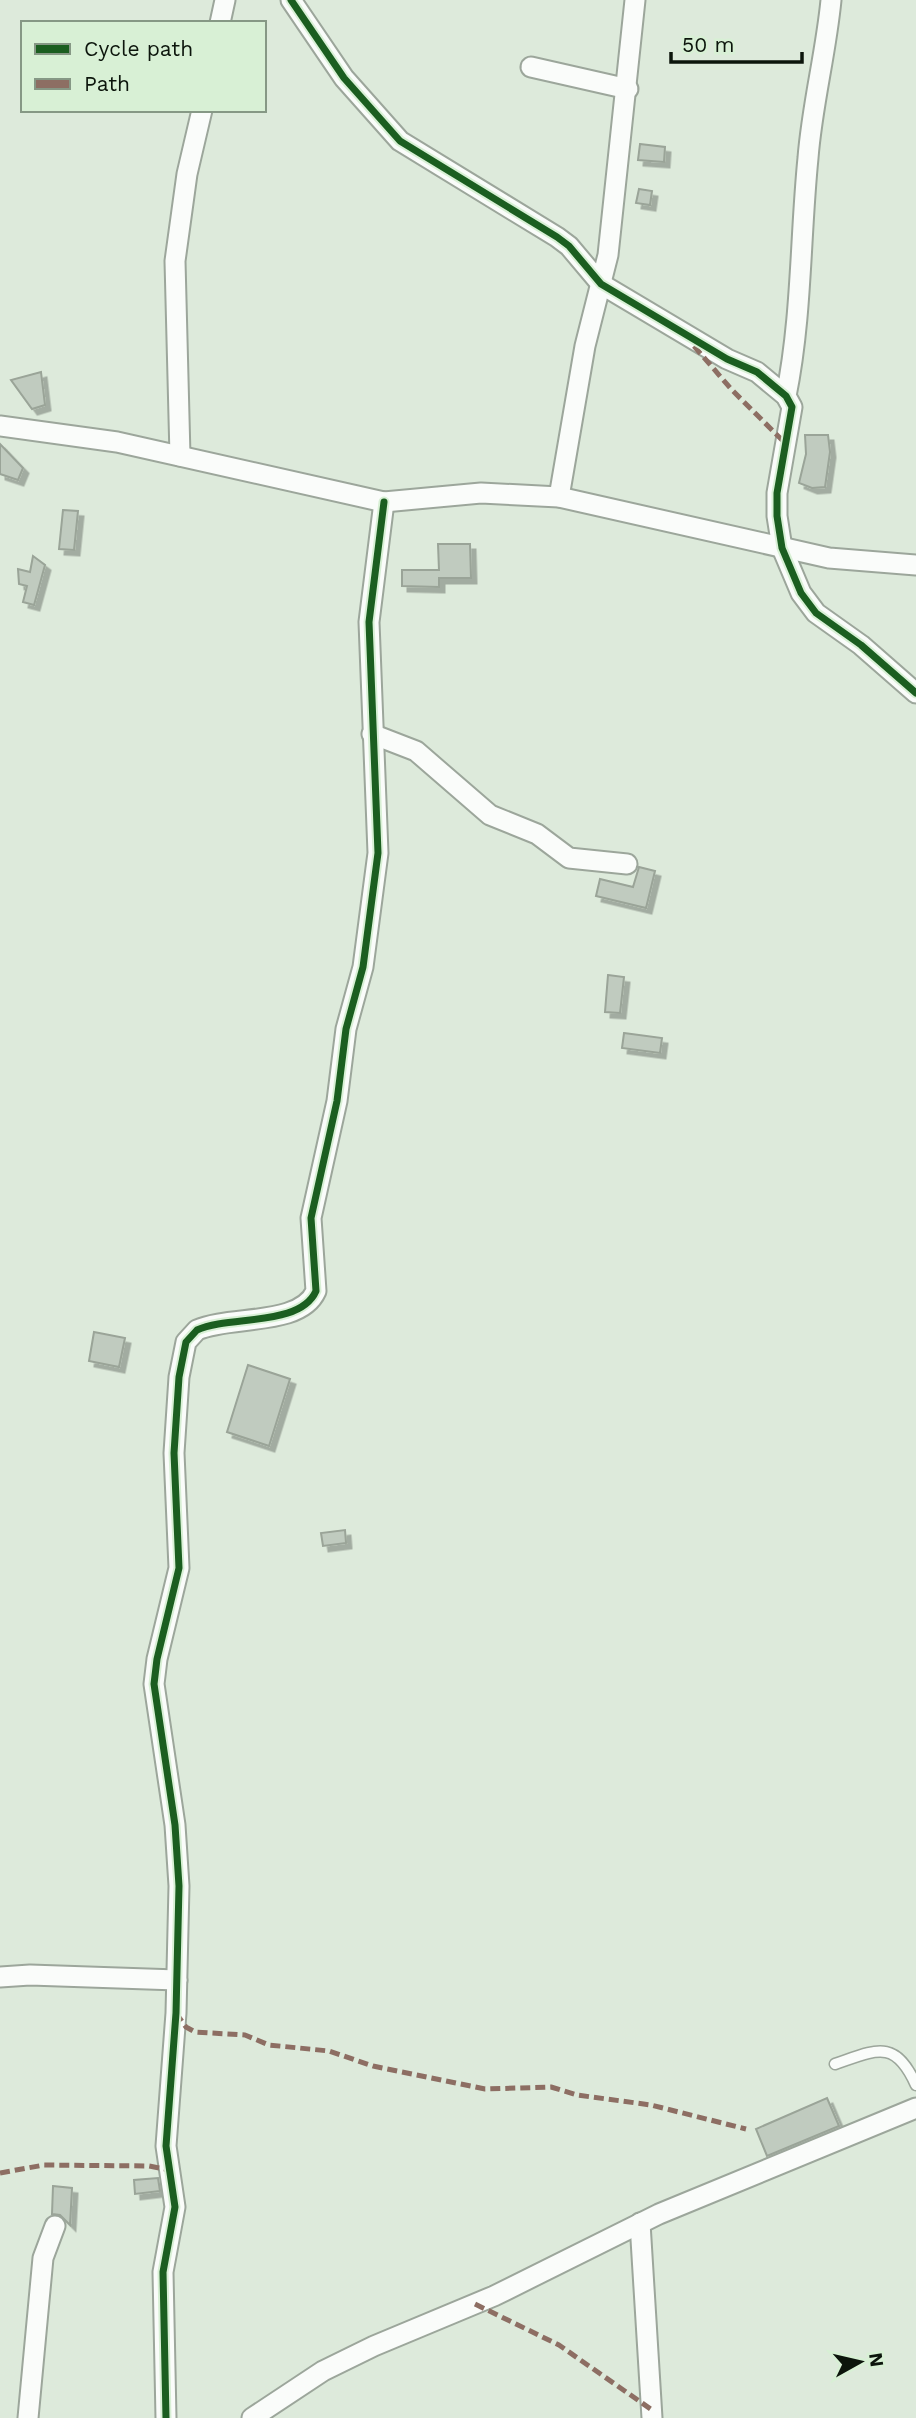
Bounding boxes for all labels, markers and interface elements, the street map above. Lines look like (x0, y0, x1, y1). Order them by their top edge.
legend (21, 21, 266, 112)
scale bar (671, 21, 802, 65)
text: 50 m (682, 32, 734, 57)
text: Cycle path (84, 36, 193, 61)
text: Path (84, 71, 130, 96)
north arrow (825, 2327, 895, 2397)
text: N (864, 2351, 889, 2368)

